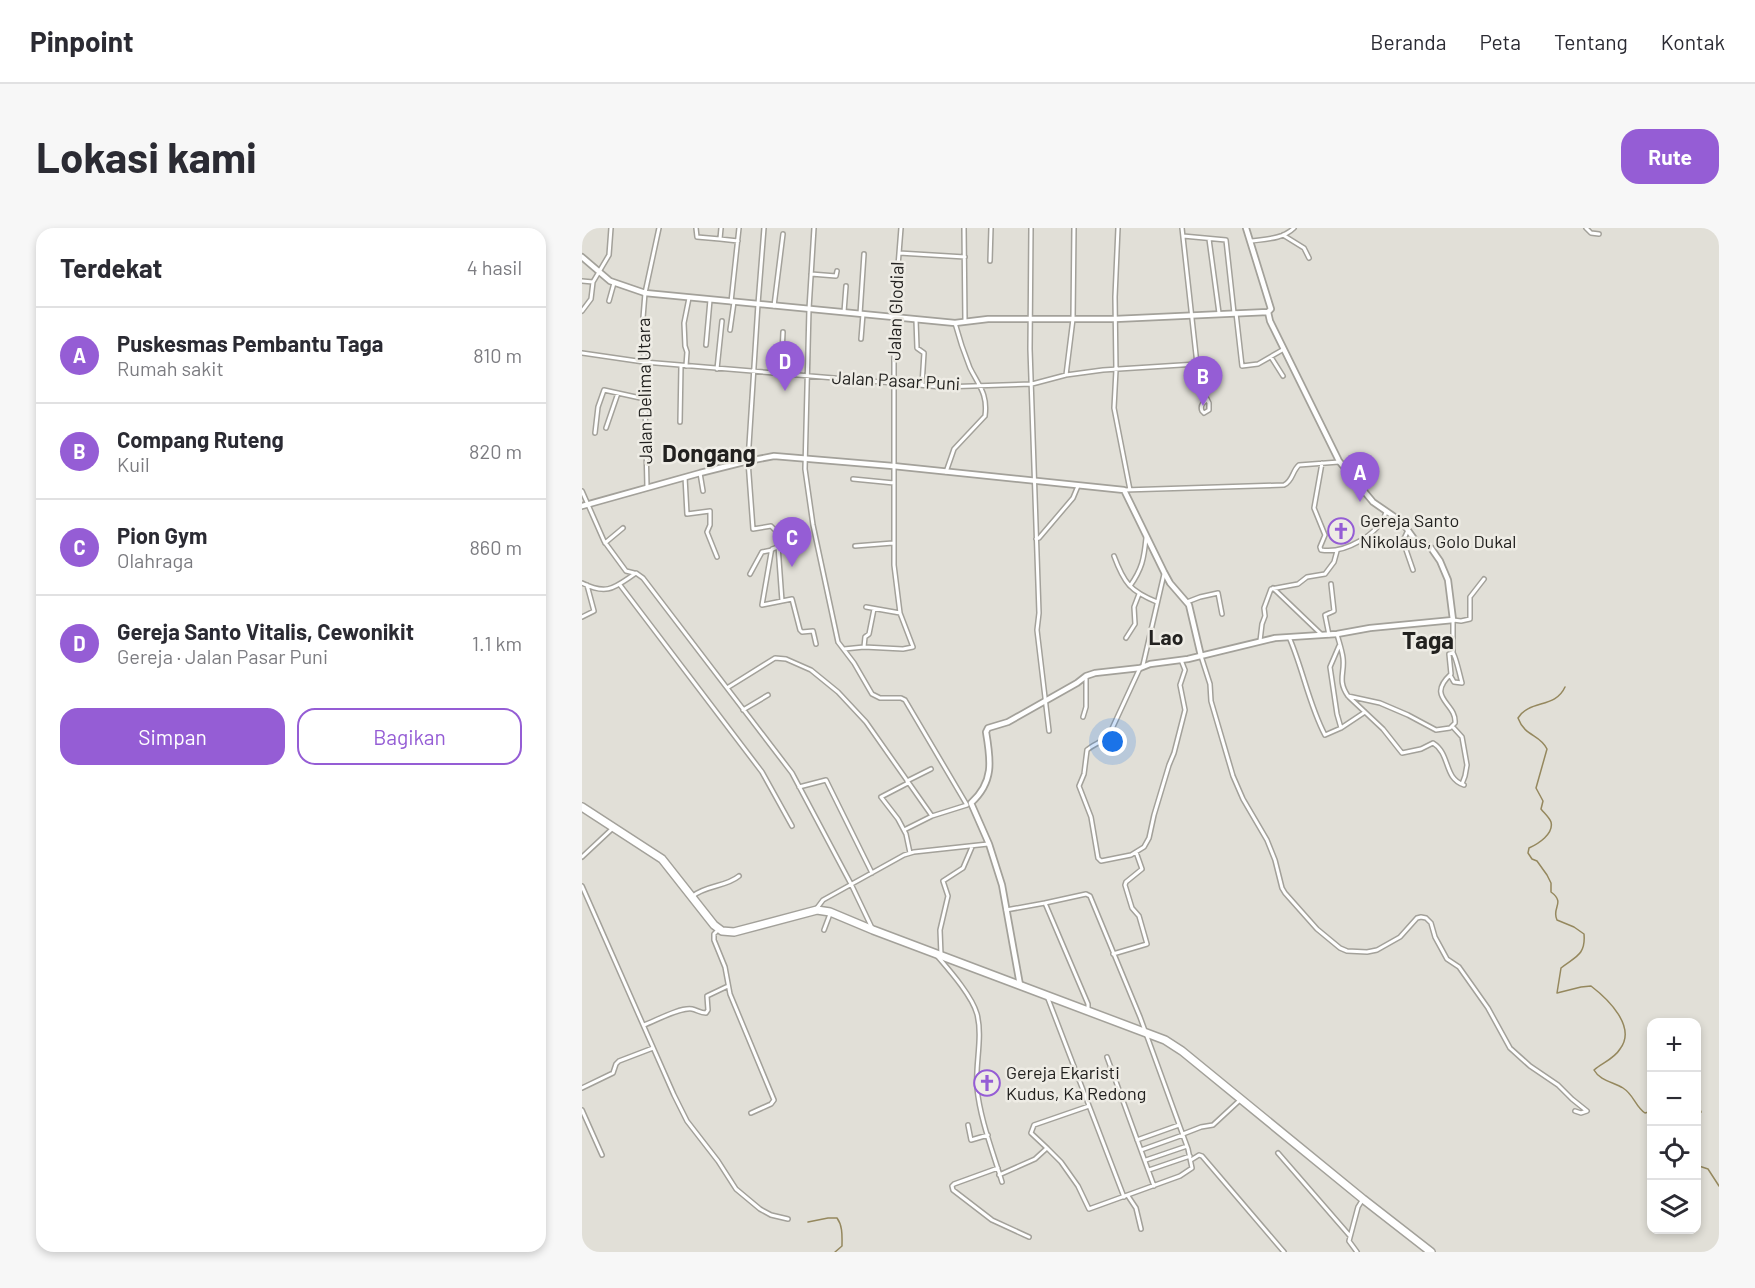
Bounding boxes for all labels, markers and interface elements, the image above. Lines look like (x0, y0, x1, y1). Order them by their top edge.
text: Pinpoint (30, 24, 134, 58)
text: Beranda (1370, 29, 1446, 54)
text: Peta (1479, 29, 1521, 54)
text: Tentang (1554, 29, 1628, 54)
text: Kontak (1661, 29, 1725, 54)
button: Rute (1621, 129, 1719, 184)
text: Lokasi kami (36, 131, 257, 181)
text: Terdekat (60, 252, 162, 283)
text: 4 hasil (467, 255, 522, 279)
street label: Jalan Glodial (882, 261, 908, 361)
street label: Jalan Delima Utara (632, 318, 656, 464)
text: Puskesmas Pembantu Taga (117, 330, 383, 356)
pin: D (766, 342, 804, 391)
text: A (73, 343, 86, 367)
text: 810 m (473, 343, 522, 367)
text: Rumah sakit (117, 356, 224, 380)
pin: B (1184, 356, 1222, 406)
street label: Jalan Pasar Puni (831, 366, 961, 394)
text: Compang Ruteng (117, 426, 284, 452)
district label: Dongang (662, 438, 756, 467)
text: B (73, 439, 86, 463)
text: 820 m (469, 439, 522, 463)
text: Kuil (117, 452, 150, 476)
pin: A (1340, 452, 1380, 502)
place label: Gereja Santo Nikolaus, Golo Dukal (1360, 509, 1516, 552)
church icon: Gereja Santo Nikolaus, Golo Dukal (1326, 516, 1356, 546)
pin: C (772, 518, 812, 567)
text: Pion Gym (117, 522, 207, 548)
text: C (73, 535, 86, 559)
text: 860 m (469, 535, 522, 559)
text: Olahraga (117, 548, 193, 572)
text: Gereja Santo Vitalis, Cewonikit (117, 618, 414, 644)
district label: Lao (1149, 624, 1183, 649)
district label: Taga (1402, 625, 1454, 654)
text: D (73, 631, 86, 655)
text: 1.1 km (472, 631, 522, 655)
text: Gereja · Jalan Pasar Puni (117, 644, 328, 668)
button: Simpan (60, 708, 285, 765)
button: Bagikan (297, 708, 522, 765)
your location (1098, 727, 1127, 756)
map controls (1647, 1018, 1701, 1234)
button: + (1647, 1018, 1701, 1072)
place label: Gereja Ekaristi Kudus, Ka Redong (1006, 1061, 1146, 1104)
church icon: Gereja Ekaristi Kudus, Ka Redong (972, 1068, 1002, 1098)
button: − (1647, 1072, 1701, 1126)
button: locate (1647, 1126, 1701, 1180)
button: layers (1647, 1180, 1701, 1234)

